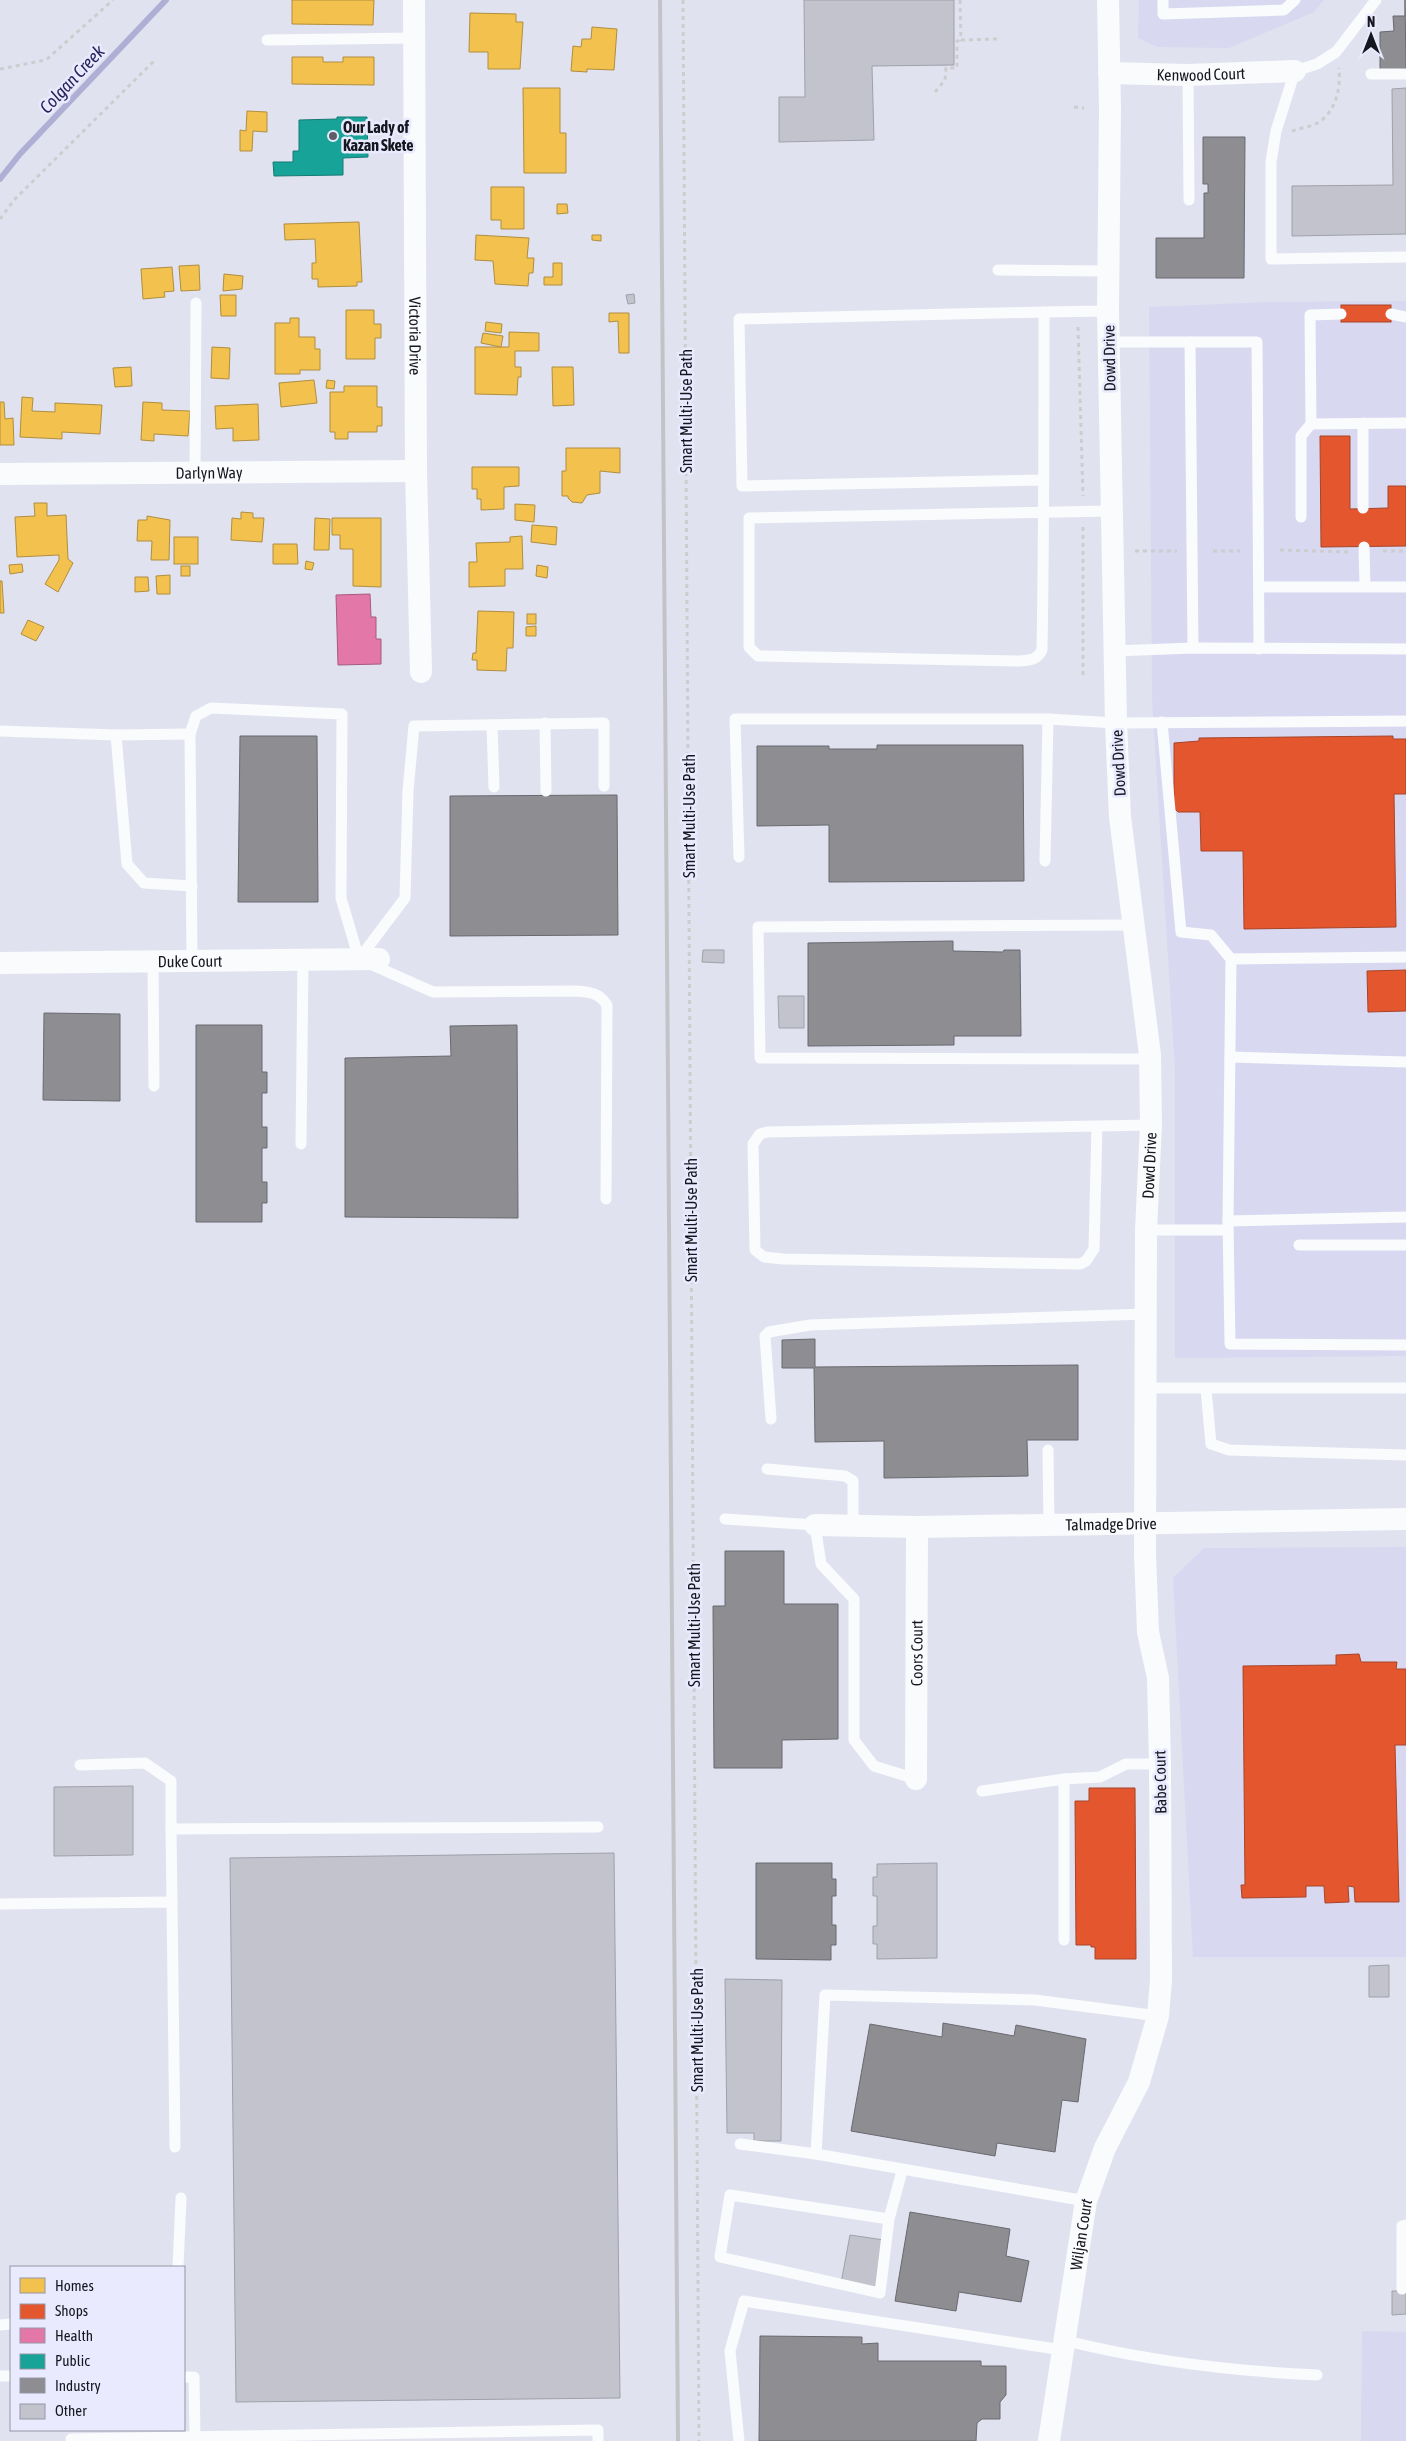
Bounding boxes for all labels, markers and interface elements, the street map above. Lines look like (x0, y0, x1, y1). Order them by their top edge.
north arrow (1346, 10, 1396, 60)
text: N (1367, 14, 1375, 30)
water label: Colgan Creek (35, 40, 110, 117)
street label: Kenwood Court (1157, 64, 1246, 84)
place label: Our Lady of Kazan Skete (343, 118, 414, 154)
marker: Our Lady of Kazan Skete (327, 130, 339, 142)
street label: Victoria Drive (406, 297, 425, 375)
street label: Dowd Drive (1099, 325, 1119, 391)
street label: Smart Multi-Use Path (677, 349, 695, 473)
street label: Darlyn Way (175, 463, 243, 483)
street label: Dowd Drive (1107, 729, 1129, 797)
street label: Smart Multi-Use Path (680, 754, 698, 878)
street label: Duke Court (158, 952, 223, 970)
street label: Dowd Drive (1139, 1132, 1160, 1199)
street label: Smart Multi-Use Path (682, 1158, 700, 1282)
street label: Talmadge Drive (1065, 1514, 1157, 1534)
street label: Smart Multi-Use Path (685, 1563, 703, 1687)
street label: Coors Court (907, 1619, 926, 1686)
street label: Babe Court (1150, 1750, 1170, 1814)
street label: Smart Multi-Use Path (688, 1968, 706, 2092)
street label: Wiljan Court (1066, 2195, 1095, 2272)
legend (10, 2266, 185, 2431)
text: Homes (55, 2277, 94, 2294)
text: Shops (55, 2302, 88, 2319)
text: Health (55, 2327, 93, 2344)
text: Public (55, 2352, 90, 2369)
text: Industry (55, 2377, 101, 2394)
text: Other (55, 2402, 87, 2419)

